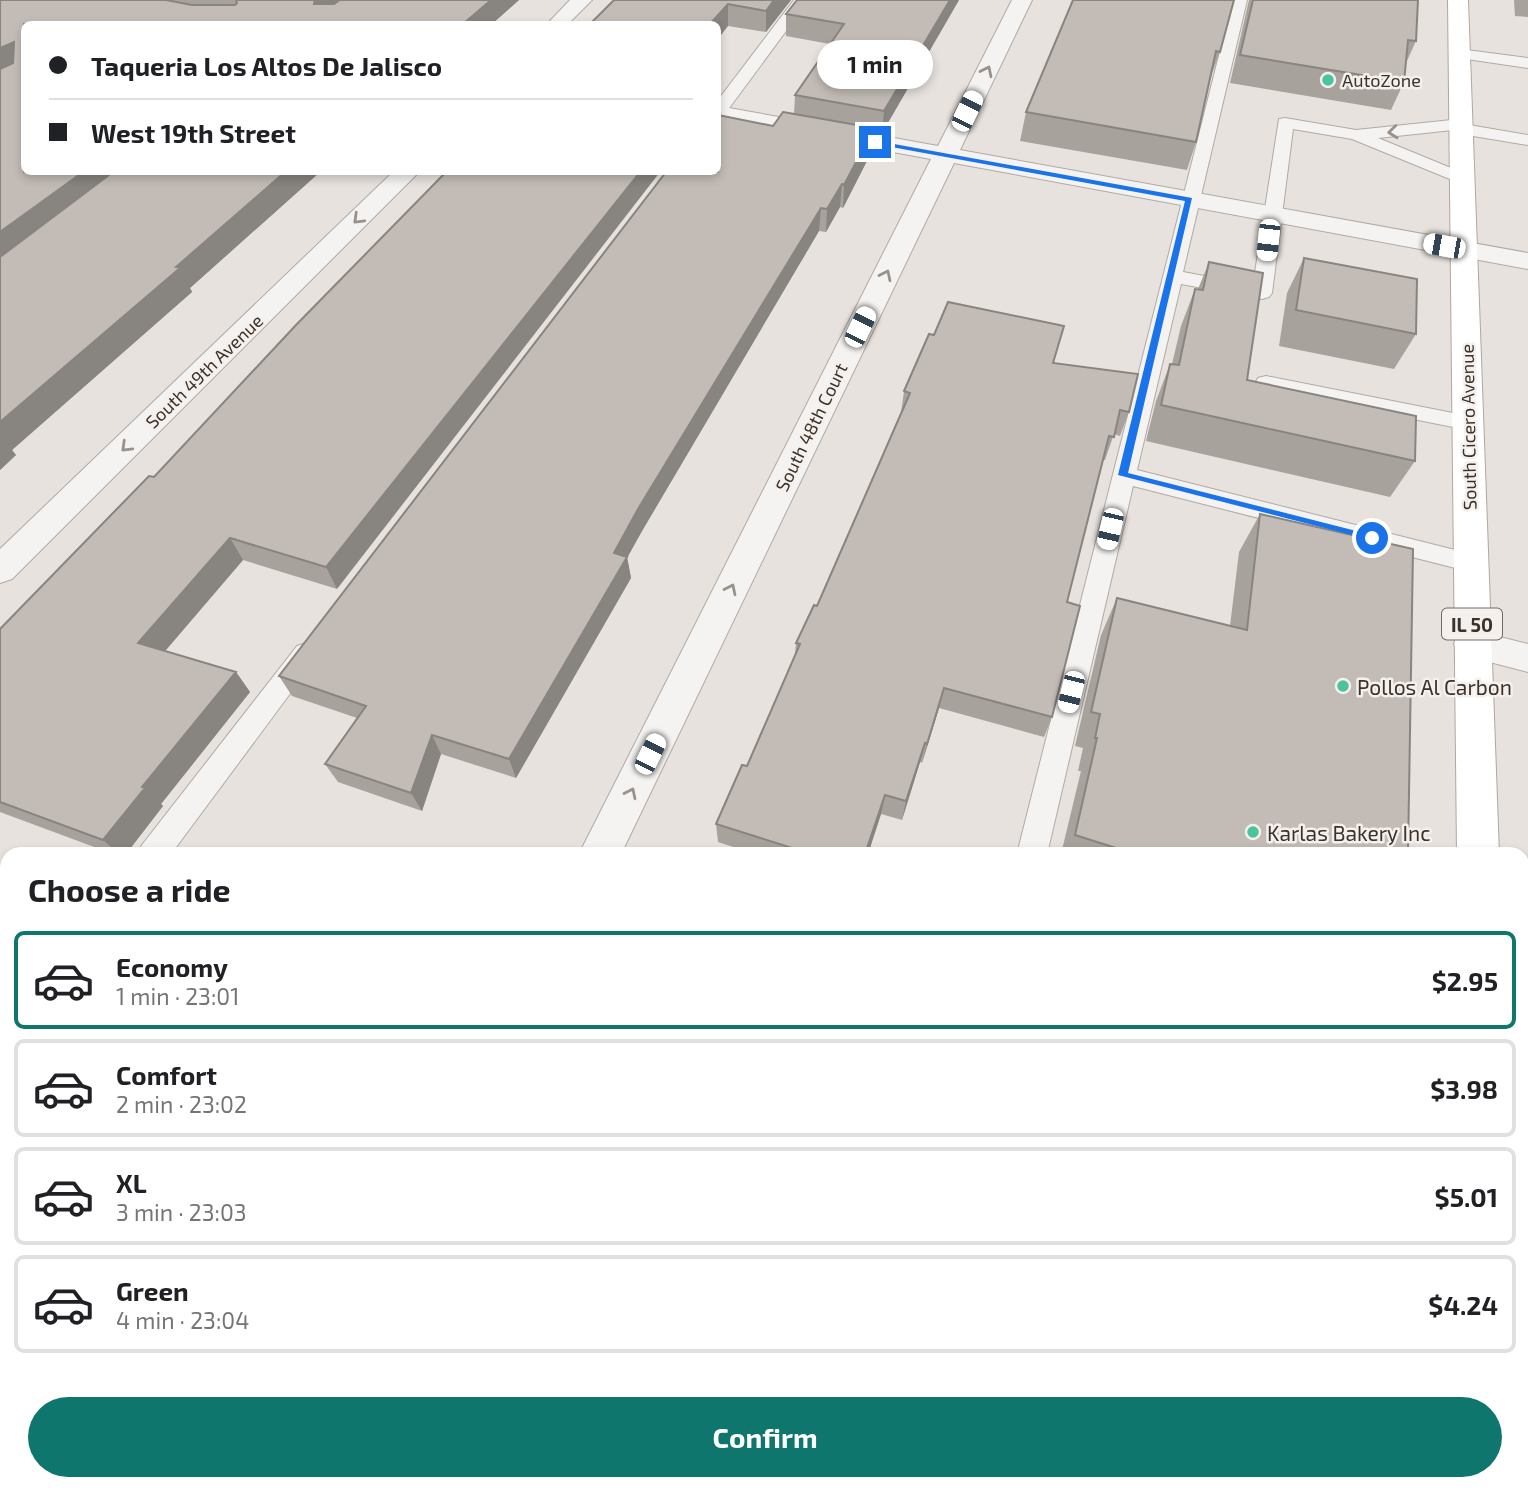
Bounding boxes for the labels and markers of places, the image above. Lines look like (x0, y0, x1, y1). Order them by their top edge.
place label: AutoZone (1342, 69, 1421, 91)
marker: AutoZone (1320, 72, 1336, 88)
place label: Pollos Al Carbon (1357, 674, 1512, 699)
marker: Pollos Al Carbon (1335, 678, 1351, 694)
place label: Karlas Bakery Inc (1267, 820, 1430, 845)
marker: Karlas Bakery Inc (1245, 824, 1261, 840)

